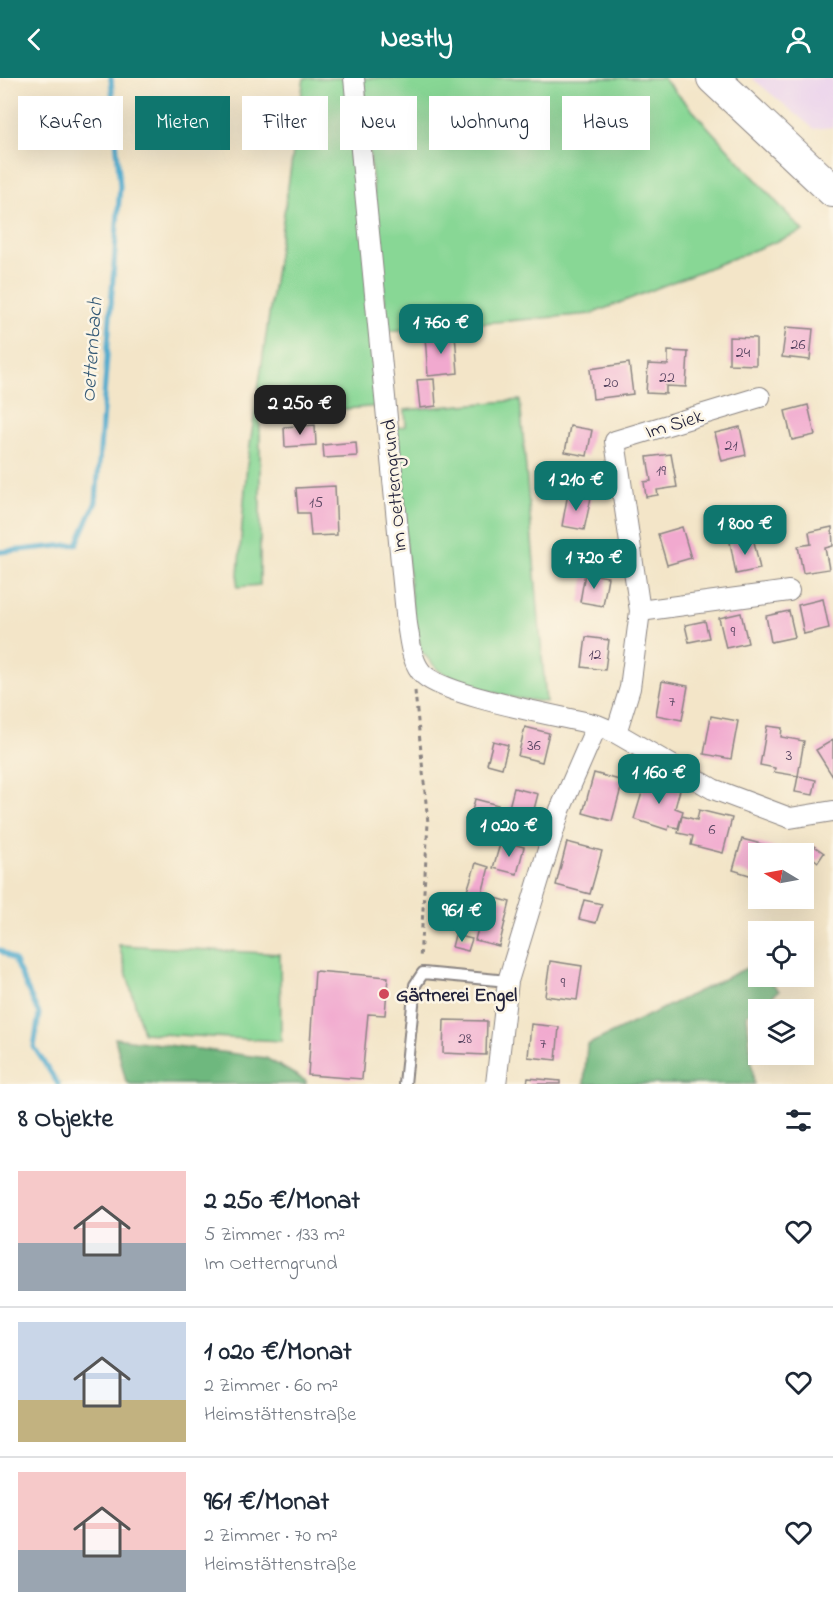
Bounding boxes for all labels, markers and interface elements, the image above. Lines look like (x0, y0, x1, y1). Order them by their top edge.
text: Nestly (380, 20, 453, 59)
icon: back (18, 23, 51, 56)
icon: person (782, 23, 815, 56)
chip: Kaufen (18, 96, 123, 150)
chip: Mieten (135, 96, 230, 150)
chip: Filter (242, 96, 328, 150)
chip: Neu (340, 96, 417, 150)
chip: Wohnung (429, 96, 550, 150)
chip: Haus (562, 96, 650, 150)
water label: Oetternbach (74, 296, 112, 404)
pin: 1 760 € (386, 304, 496, 355)
text: 1 760 € (413, 309, 469, 338)
house number: 26 (791, 333, 806, 357)
house number: 24 (736, 341, 751, 365)
house number: 22 (659, 366, 675, 390)
house number: 20 (604, 371, 619, 395)
pin: 2 250 € (245, 385, 355, 436)
text: 2 250 € (268, 390, 332, 419)
street label: Im Siek (642, 403, 708, 448)
street label: Im Oetterngrund (375, 418, 417, 554)
house number: 21 (724, 434, 738, 458)
house number: 19 (656, 459, 666, 483)
pin: 1 210 € (521, 461, 631, 512)
text: 1 210 € (548, 466, 604, 495)
house number: 15 (309, 491, 323, 515)
pin: 1 800 € (690, 505, 800, 556)
text: 1 800 € (717, 510, 773, 539)
pin: 1 720 € (539, 539, 649, 590)
text: 1 720 € (565, 544, 623, 573)
house number: 9 (731, 620, 736, 644)
house number: 12 (588, 643, 602, 667)
house number: 7 (669, 690, 676, 714)
house number: 36 (527, 734, 541, 758)
house number: 3 (786, 744, 792, 768)
pin: 1 160 € (604, 754, 714, 805)
text: 1 160 € (632, 759, 686, 788)
pin: 1 020 € (454, 807, 564, 858)
text: 1 020 € (480, 812, 538, 841)
house number: 6 (708, 818, 716, 842)
north arrow (748, 843, 814, 909)
map controls (748, 843, 814, 1065)
pin: 961 € (420, 892, 504, 943)
text: 961 € (442, 897, 482, 926)
button: locate (748, 921, 814, 987)
house number: 9 (561, 971, 566, 995)
place label: Gärtnerei Engel (396, 982, 517, 1012)
marker: Gärtnerei Engel (377, 987, 391, 1001)
button: layers (748, 999, 814, 1065)
house number: 28 (458, 1027, 472, 1051)
house number: 7 (540, 1032, 547, 1056)
text: 8 Objekte (18, 1101, 113, 1139)
icon: filters (782, 1104, 815, 1137)
text: 2 250 €/Monat (204, 1183, 360, 1221)
icon: home (66, 1195, 138, 1267)
icon: heart (782, 1215, 815, 1248)
text: 5 Zimmer · 133 m² (204, 1221, 345, 1250)
text: Im Oetterngrund (204, 1250, 337, 1279)
text: 1 020 €/Monat (204, 1334, 352, 1372)
icon: home (66, 1346, 138, 1418)
icon: heart (782, 1366, 815, 1399)
text: 2 Zimmer · 60 m² (204, 1372, 338, 1401)
text: Heimstättenstraße (204, 1401, 356, 1430)
text: 961 €/Monat (204, 1484, 329, 1522)
icon: home (66, 1496, 138, 1568)
icon: heart (782, 1516, 815, 1549)
text: 2 Zimmer · 70 m² (204, 1522, 338, 1551)
text: Heimstättenstraße (204, 1551, 356, 1580)

